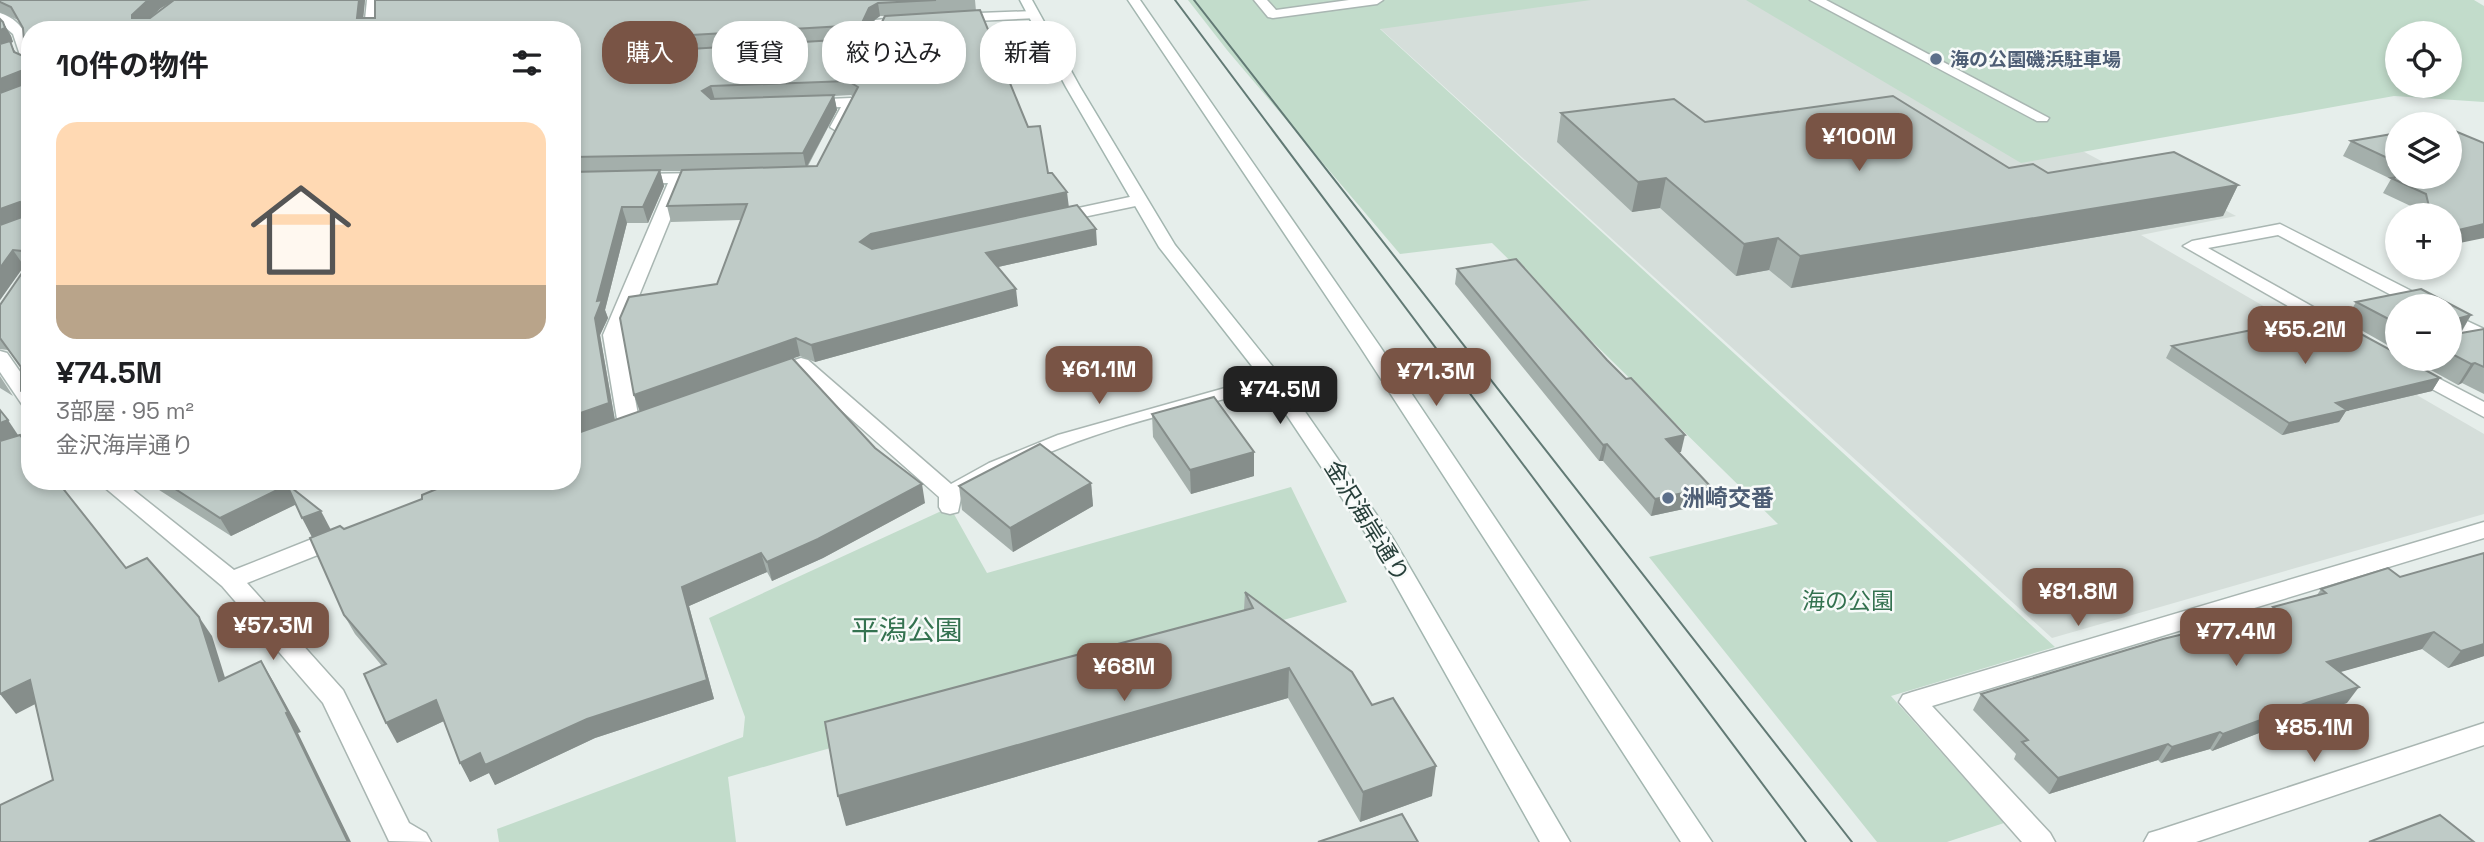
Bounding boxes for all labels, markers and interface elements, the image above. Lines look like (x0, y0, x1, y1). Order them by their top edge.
chip: 購入 (602, 21, 698, 84)
chip: 賃貸 (712, 21, 808, 84)
chip: 絞り込み (822, 21, 966, 84)
chip: 新着 (980, 21, 1076, 84)
map controls (2385, 21, 2462, 371)
button: locate (2385, 21, 2462, 98)
icon: filters (508, 44, 546, 82)
text: 10件の物件 (56, 46, 209, 85)
place label: 海の公園磯浜駐車場 (1950, 47, 2121, 72)
marker: 海の公園磯浜駐車場 (1928, 51, 1944, 67)
button: layers (2385, 112, 2462, 189)
pin: ¥100M (1810, 114, 1908, 173)
text: ¥100M (1822, 121, 1896, 151)
icon: home (238, 167, 364, 293)
button: + (2385, 203, 2462, 280)
button: − (2385, 294, 2462, 371)
pin: ¥55.2M (2248, 306, 2362, 366)
text: ¥55.2M (2264, 314, 2346, 344)
pin: ¥61.1M (1042, 346, 1156, 406)
pin: ¥71.3M (1379, 348, 1493, 408)
text: ¥74.5M (56, 353, 162, 392)
text: ¥61.1M (1061, 354, 1137, 384)
text: ¥71.3M (1397, 356, 1475, 386)
pin: ¥74.5M (1223, 366, 1337, 426)
text: ¥74.5M (1239, 374, 1321, 404)
text: 3部屋 · 95 m² (56, 396, 194, 426)
text: 金沢海岸通り (56, 430, 194, 460)
street label: 金沢海岸通り (1318, 455, 1416, 587)
place label: 洲崎交番 (1682, 483, 1774, 513)
marker: 洲崎交番 (1660, 490, 1676, 506)
pin: ¥81.8M (2021, 568, 2135, 628)
text: ¥81.8M (2038, 576, 2118, 606)
park label: 海の公園 (1802, 586, 1894, 616)
pin: ¥57.3M (216, 602, 330, 662)
pin: ¥77.4M (2179, 608, 2293, 668)
text: ¥57.3M (233, 610, 313, 640)
park label: 平潟公園 (851, 612, 963, 648)
text: ¥77.4M (2196, 616, 2276, 646)
pin: ¥68M (1083, 644, 1165, 703)
text: ¥68M (1093, 651, 1155, 681)
pin: ¥85.1M (2257, 704, 2371, 764)
text: ¥85.1M (2275, 712, 2353, 742)

